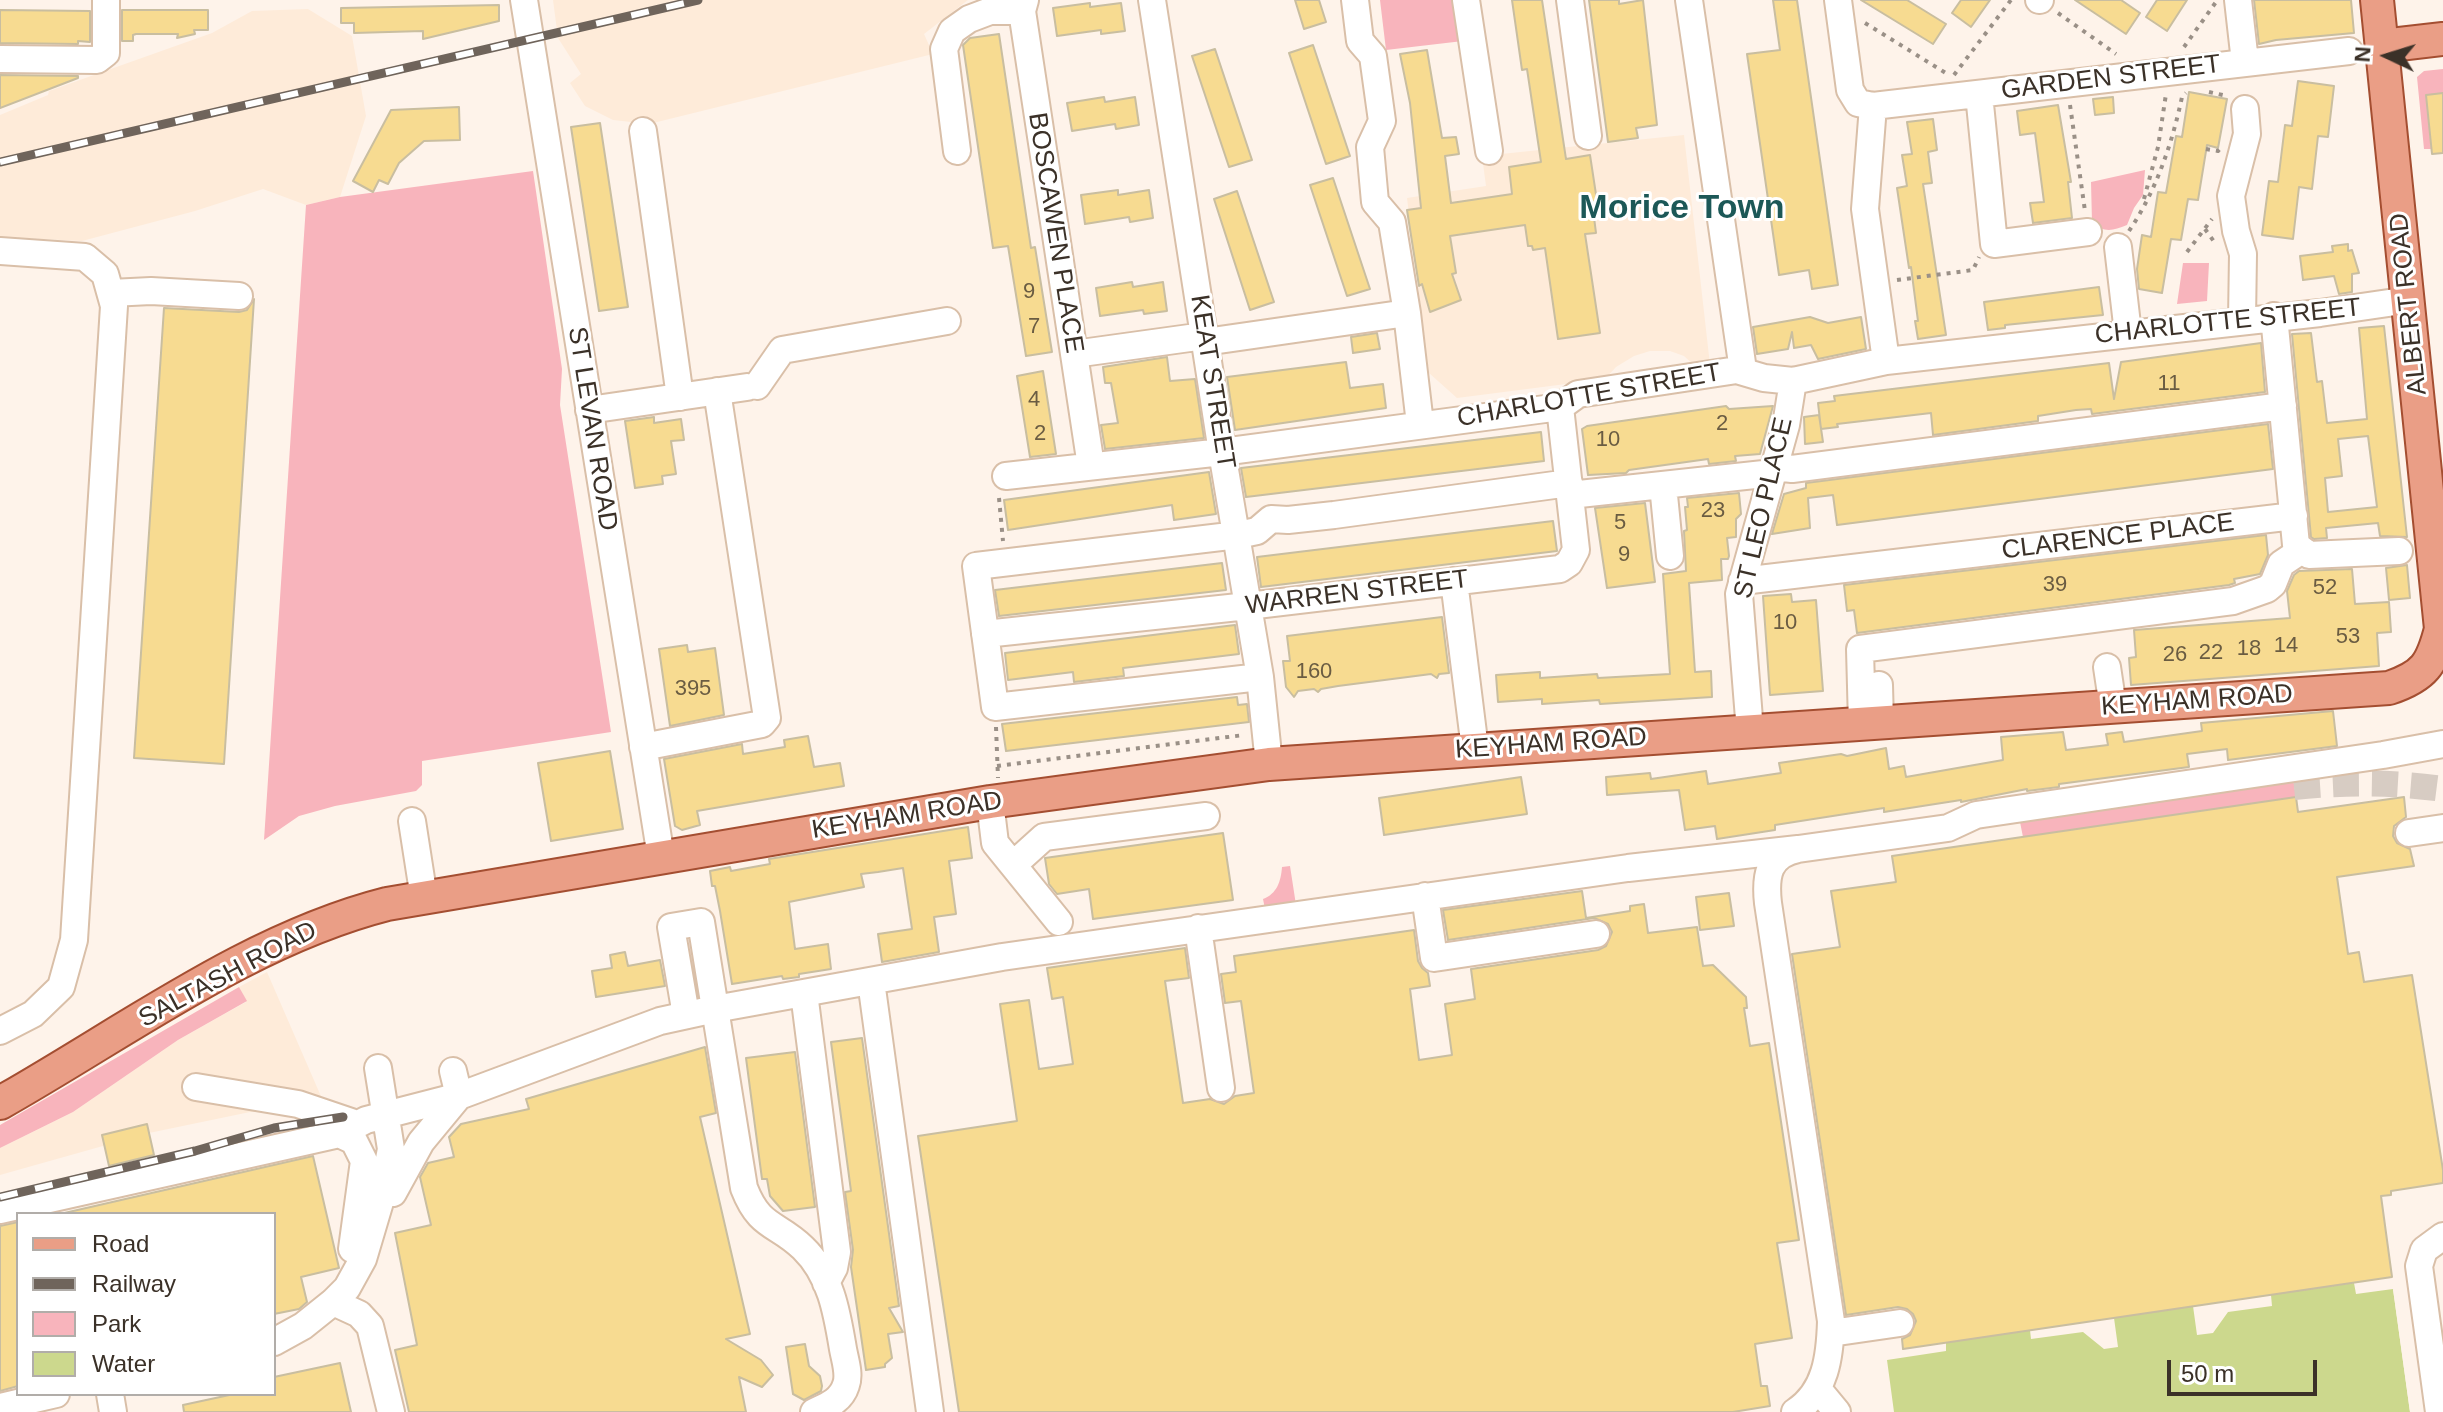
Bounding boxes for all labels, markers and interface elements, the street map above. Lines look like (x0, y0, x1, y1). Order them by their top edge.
north arrow (2347, 16, 2427, 96)
text: N (2350, 46, 2376, 63)
street label: GARDEN STREET (1999, 49, 2223, 107)
street label: BOSCAWEN PLACE (1021, 110, 1089, 356)
district label: Morice Town (1579, 189, 1785, 229)
street label: ALBERT ROAD (2384, 211, 2434, 397)
house number: 9 (1023, 279, 1035, 305)
street label: KEAT STREET (1183, 293, 1241, 471)
street label: CHARLOTTE STREET (2093, 293, 2363, 351)
house number: 7 (1028, 314, 1040, 340)
street label: ST LEVAN ROAD (560, 325, 624, 533)
street label: CHARLOTTE STREET (1455, 357, 1723, 435)
house number: 11 (2158, 371, 2180, 397)
house number: 4 (1028, 387, 1040, 413)
house number: 2 (1716, 411, 1728, 437)
street label: ST LEO PLACE (1728, 414, 1800, 602)
house number: 2 (1034, 421, 1046, 447)
house number: 10 (1596, 427, 1620, 453)
house number: 23 (1701, 498, 1725, 524)
street label: CLARENCE PLACE (2000, 507, 2236, 567)
house number: 5 (1614, 510, 1626, 536)
house number: 9 (1618, 542, 1630, 568)
street label: WARREN STREET (1244, 564, 1470, 622)
house number: 39 (2043, 572, 2067, 598)
house number: 52 (2313, 575, 2337, 601)
house number: 10 (1773, 610, 1797, 636)
house number: 53 (2336, 624, 2360, 650)
house number: 14 (2274, 633, 2298, 659)
house number: 18 (2237, 636, 2261, 662)
house number: 22 (2199, 640, 2223, 666)
house number: 26 (2163, 642, 2187, 668)
house number: 160 (1296, 659, 1332, 685)
house number: 395 (675, 676, 711, 702)
street label: KEYHAM ROAD (2100, 679, 2294, 723)
street label: KEYHAM ROAD (1454, 722, 1648, 766)
street label: KEYHAM ROAD (810, 786, 1004, 846)
street label: SALTASH ROAD (134, 915, 322, 1035)
legend (16, 1212, 276, 1396)
text: Road (92, 1230, 149, 1257)
text: Railway (92, 1270, 176, 1297)
text: Park (92, 1310, 141, 1337)
scale bar (2171, 1344, 2321, 1394)
text: Water (92, 1350, 155, 1377)
text: 50 m (2181, 1360, 2234, 1387)

